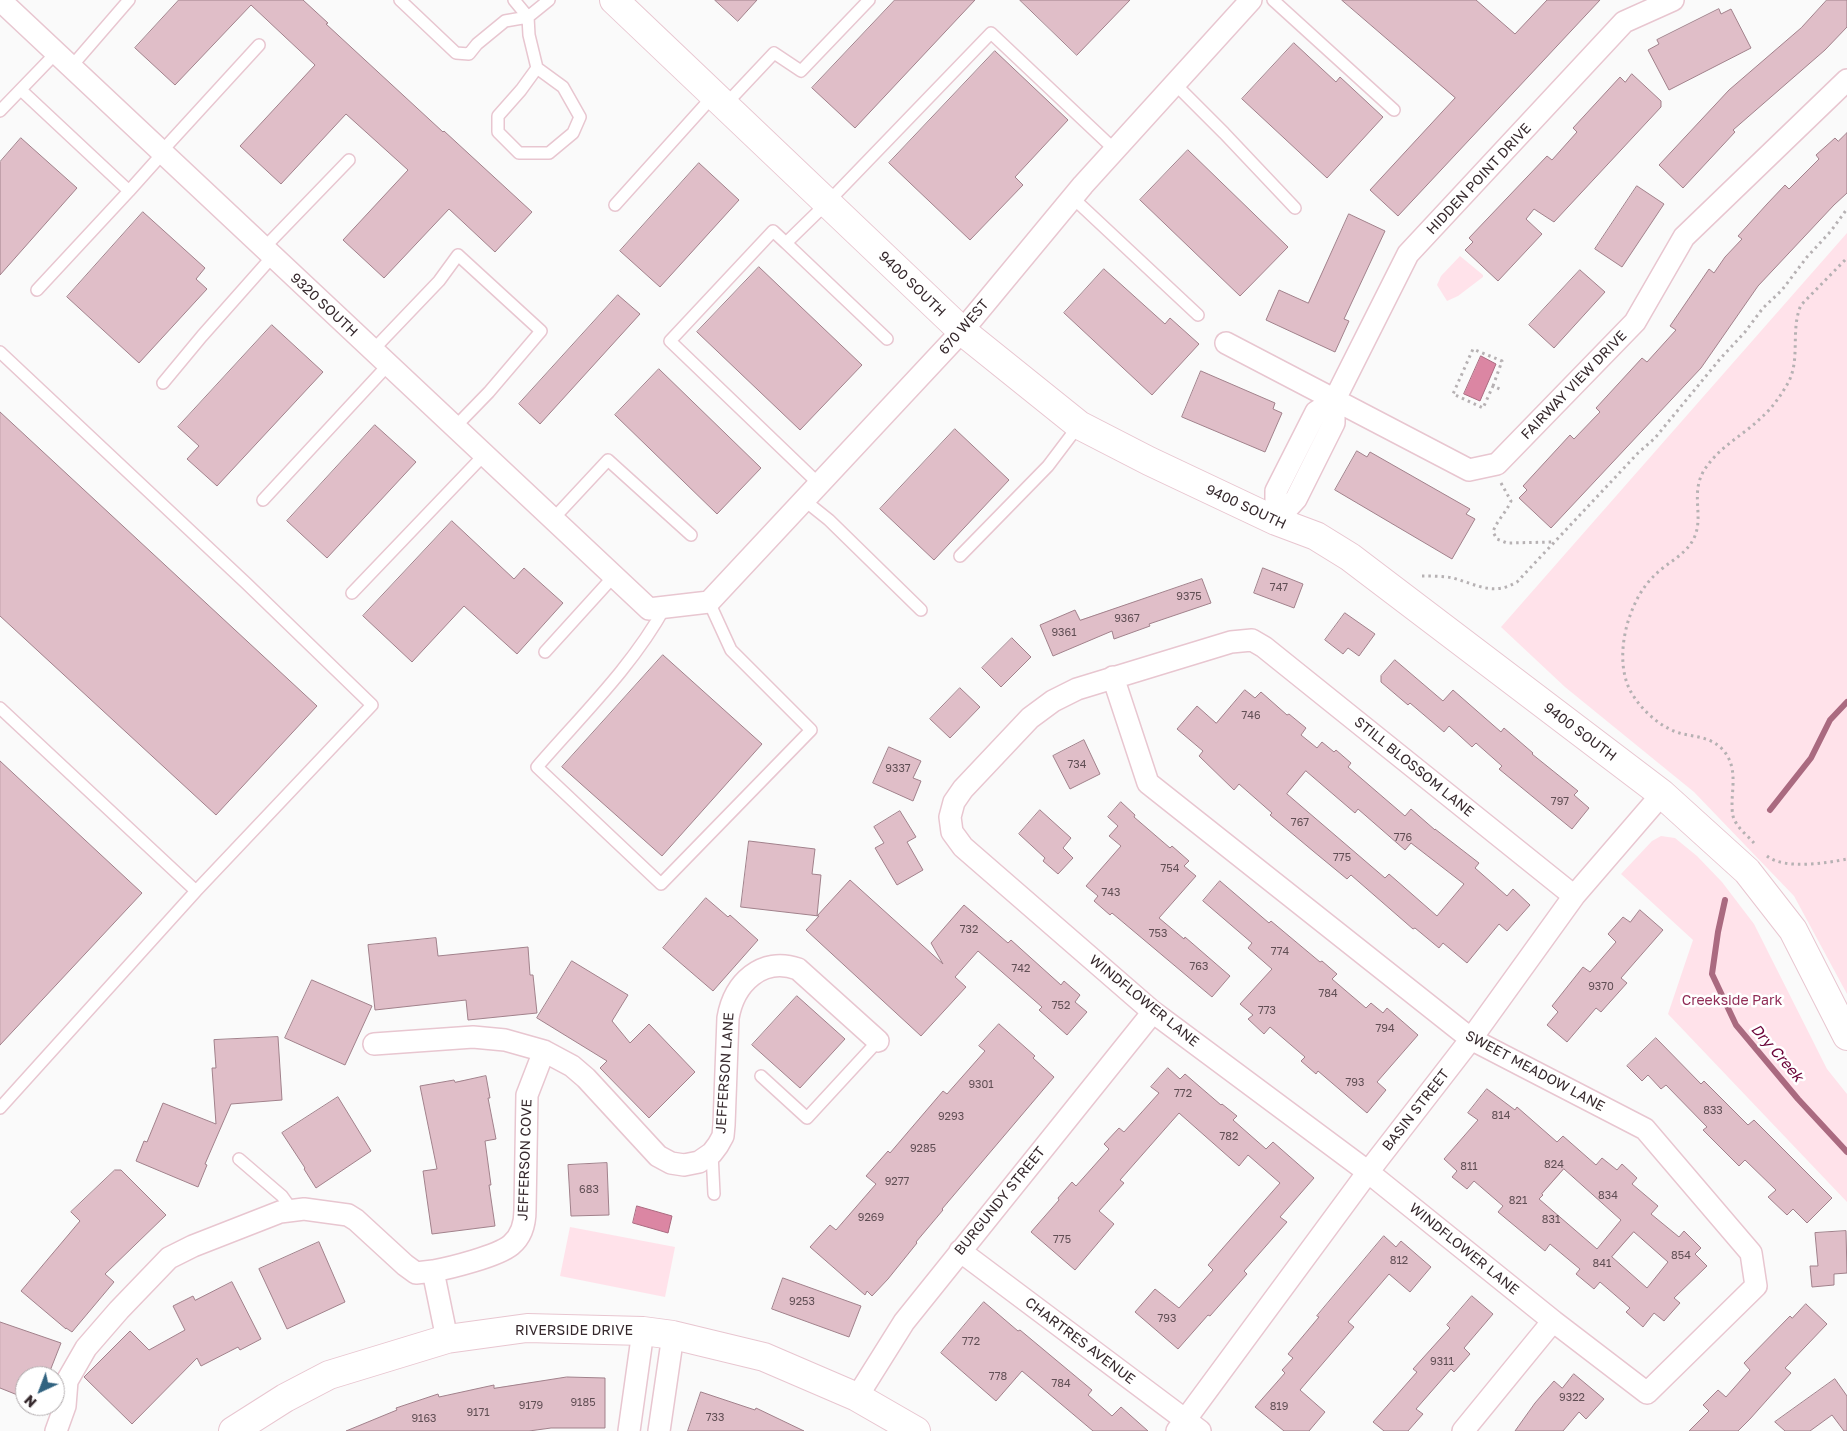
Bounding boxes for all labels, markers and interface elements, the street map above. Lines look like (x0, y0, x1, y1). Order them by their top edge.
street label: HIDDEN POINT DRIVE (1423, 120, 1535, 238)
street label: 9400 SOUTH (875, 248, 949, 320)
street label: 9320 SOUTH (287, 270, 361, 340)
street label: 670 WEST (936, 296, 992, 358)
street label: FAIRWAY VIEW DRIVE (1518, 327, 1630, 443)
street label: 9400 SOUTH (1203, 481, 1289, 533)
house number: 747 (1270, 581, 1288, 595)
house number: 9375 (1176, 590, 1202, 604)
house number: 9367 (1114, 612, 1140, 626)
house number: 9361 (1051, 626, 1077, 640)
street label: 9400 SOUTH (1540, 699, 1620, 765)
house number: 746 (1241, 709, 1261, 723)
street label: STILL BLOSSOM LANE (1351, 713, 1477, 821)
house number: 734 (1068, 758, 1086, 772)
house number: 9337 (885, 762, 911, 776)
house number: 797 (1551, 795, 1569, 809)
house number: 767 (1291, 816, 1309, 830)
house number: 776 (1394, 831, 1412, 845)
house number: 775 (1333, 851, 1351, 865)
house number: 754 (1161, 862, 1179, 876)
house number: 743 (1102, 886, 1120, 900)
house number: 732 (960, 923, 978, 937)
house number: 753 (1149, 927, 1167, 941)
house number: 774 (1271, 945, 1289, 959)
street label: WINDFLOWER LANE (1086, 952, 1202, 1050)
house number: 763 (1190, 960, 1208, 974)
house number: 742 (1012, 962, 1030, 976)
house number: 9370 (1588, 980, 1614, 994)
house number: 784 (1318, 987, 1338, 1001)
park label: Creekside Park (1682, 993, 1782, 1009)
house number: 752 (1052, 999, 1070, 1013)
house number: 773 (1258, 1004, 1276, 1018)
street label: JEFFERSON LANE (712, 1012, 738, 1134)
water label: Dry Creek (1747, 1020, 1807, 1086)
house number: 794 (1375, 1022, 1395, 1036)
street label: SWEET MEADOW LANE (1462, 1027, 1608, 1115)
street label: BASIN STREET (1379, 1066, 1453, 1154)
house number: 793 (1346, 1076, 1364, 1090)
house number: 9301 (968, 1078, 994, 1092)
house number: 772 (1174, 1087, 1192, 1101)
street label: JEFFERSON COVE (514, 1099, 536, 1221)
house number: 833 (1703, 1104, 1723, 1118)
house number: 814 (1492, 1109, 1510, 1123)
house number: 9293 (938, 1110, 964, 1124)
house number: 782 (1220, 1130, 1238, 1144)
house number: 9285 (910, 1142, 936, 1156)
street label: BURGUNDY STREET (951, 1143, 1049, 1259)
house number: 824 (1544, 1158, 1564, 1172)
house number: 811 (1460, 1160, 1478, 1174)
house number: 9277 (885, 1175, 909, 1189)
house number: 683 (579, 1183, 599, 1197)
house number: 834 (1598, 1189, 1618, 1203)
house number: 821 (1509, 1194, 1527, 1208)
street label: WINDFLOWER LANE (1406, 1200, 1522, 1298)
house number: 9269 (858, 1211, 884, 1225)
house number: 831 (1542, 1213, 1560, 1227)
house number: 775 (1053, 1233, 1071, 1247)
house number: 854 (1671, 1249, 1691, 1263)
house number: 812 (1390, 1254, 1408, 1268)
house number: 841 (1593, 1257, 1611, 1271)
street label: CHARTRES AVENUE (1022, 1294, 1138, 1388)
house number: 9253 (789, 1295, 815, 1309)
house number: 793 (1158, 1312, 1176, 1326)
street label: RIVERSIDE DRIVE (515, 1323, 633, 1339)
house number: 772 (962, 1335, 980, 1349)
house number: 9311 (1430, 1355, 1454, 1369)
north arrow (15, 1366, 65, 1416)
house number: 778 (989, 1370, 1007, 1384)
house number: 784 (1051, 1377, 1071, 1391)
house number: 9322 (1559, 1391, 1585, 1405)
text: N (20, 1392, 40, 1411)
house number: 9185 (570, 1396, 596, 1410)
house number: 9179 (519, 1399, 543, 1413)
house number: 819 (1270, 1400, 1288, 1414)
house number: 9171 (466, 1406, 490, 1420)
house number: 733 (706, 1411, 724, 1425)
house number: 9163 (411, 1412, 437, 1426)

